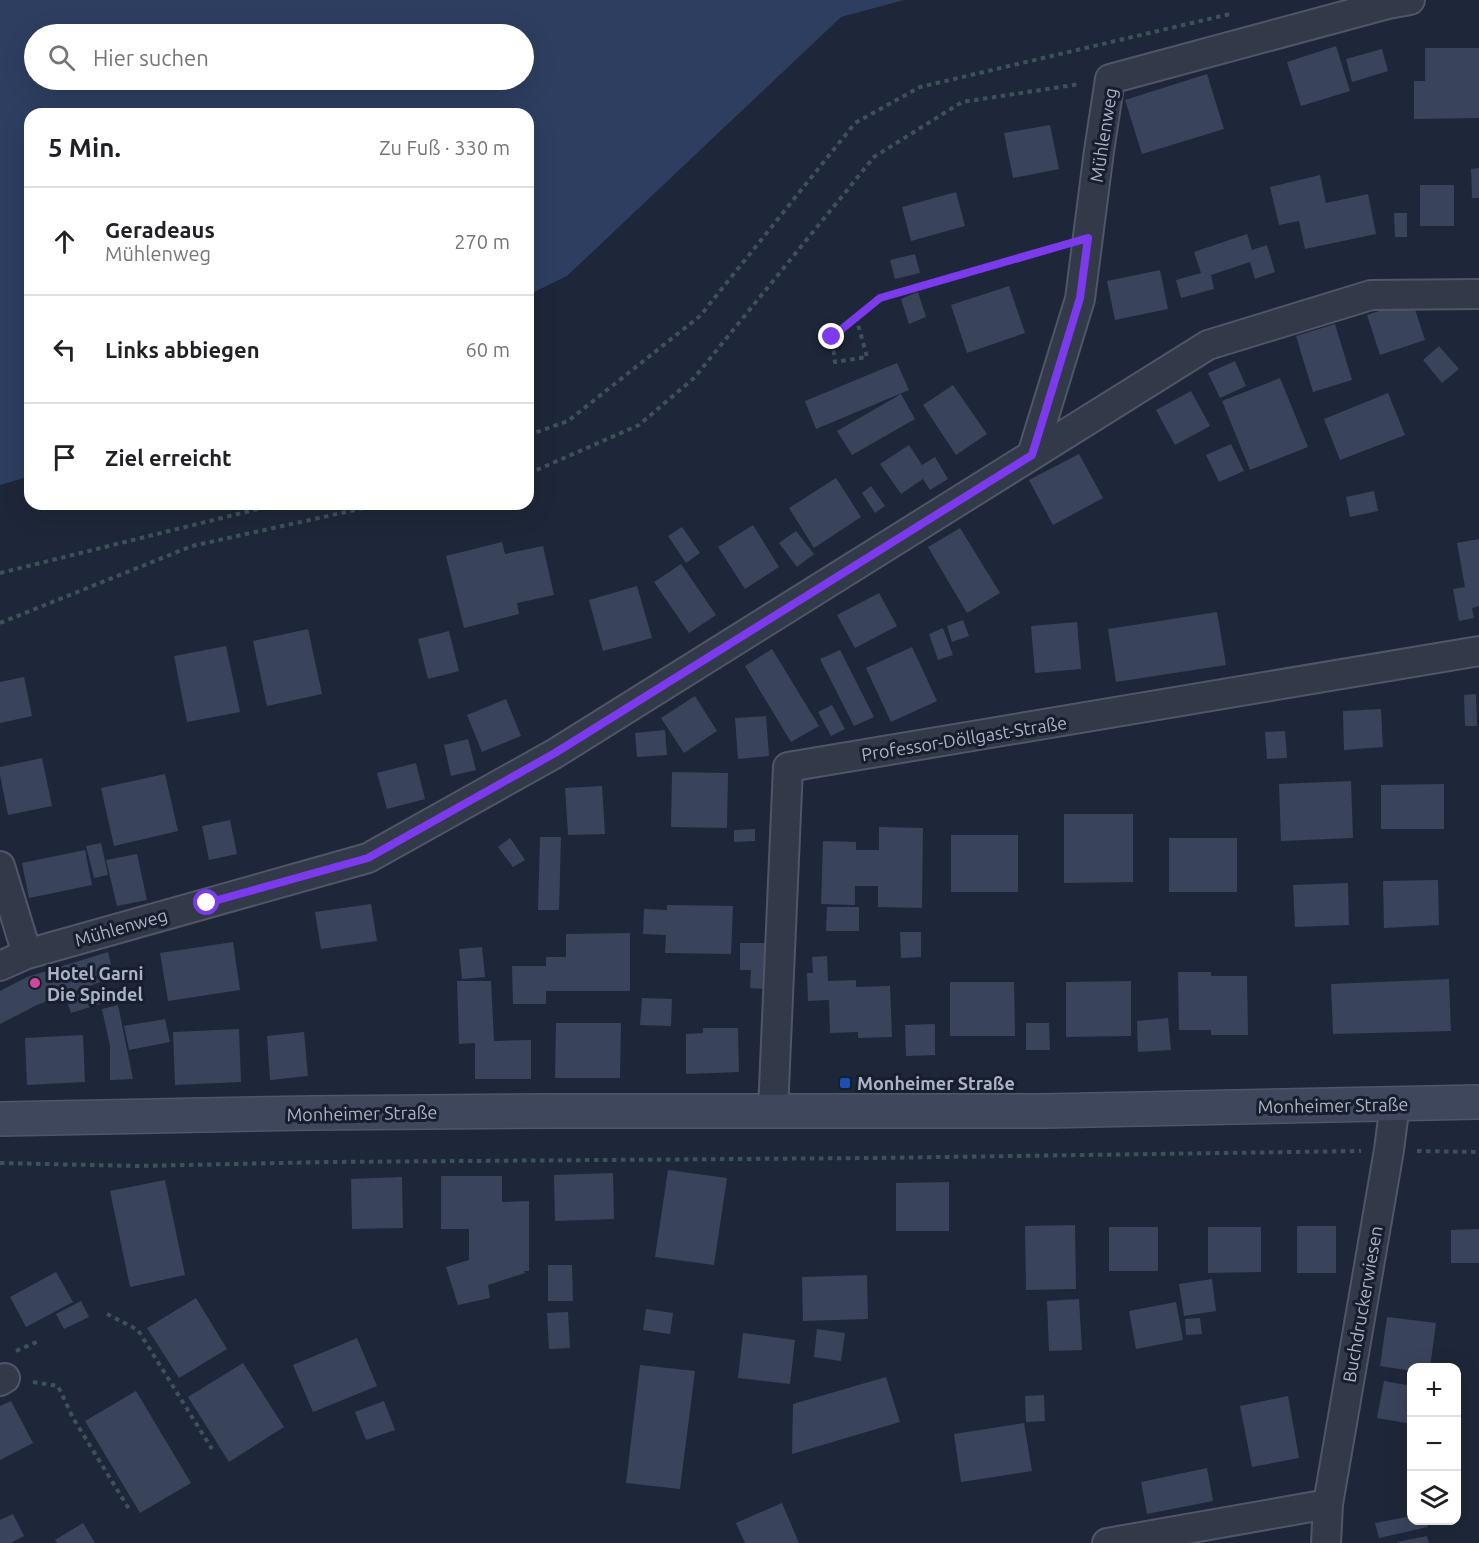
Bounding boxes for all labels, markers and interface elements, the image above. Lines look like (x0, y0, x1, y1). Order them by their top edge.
search box (24, 24, 534, 90)
icon: search (45, 41, 78, 74)
text: Hier suchen (93, 45, 209, 70)
street label: Mühlenweg (1086, 86, 1120, 184)
text: 5 Min. (48, 133, 121, 162)
text: Zu Fuß · 330 m (379, 136, 510, 159)
text: Geradeaus (105, 217, 215, 242)
icon: ahead (48, 225, 81, 258)
text: 270 m (454, 230, 510, 253)
text: Mühlenweg (105, 242, 211, 265)
route end (818, 323, 844, 349)
icon: left (48, 333, 81, 366)
text: Links abbiegen (105, 337, 260, 362)
text: 60 m (466, 338, 510, 361)
icon: arrive (48, 441, 81, 474)
text: Ziel erreicht (105, 445, 232, 470)
street label: Professor-Döllgast-Straße (860, 712, 1068, 764)
route start (193, 889, 219, 915)
street label: Mühlenweg (72, 904, 170, 950)
place label: Hotel Garni Die Spindel (47, 963, 144, 1004)
marker: Hotel Garni Die Spindel (28, 976, 42, 990)
place label: Monheimer Straße (857, 1073, 1015, 1093)
marker: Monheimer Straße (838, 1076, 852, 1090)
street label: Monheimer Straße (1257, 1094, 1409, 1116)
street label: Monheimer Straße (286, 1102, 438, 1124)
street label: Buchdruckerwiesen (1338, 1224, 1386, 1384)
map controls (1407, 1363, 1461, 1525)
button: + (1407, 1363, 1461, 1417)
button: − (1407, 1417, 1461, 1471)
button: layers (1407, 1471, 1461, 1525)

